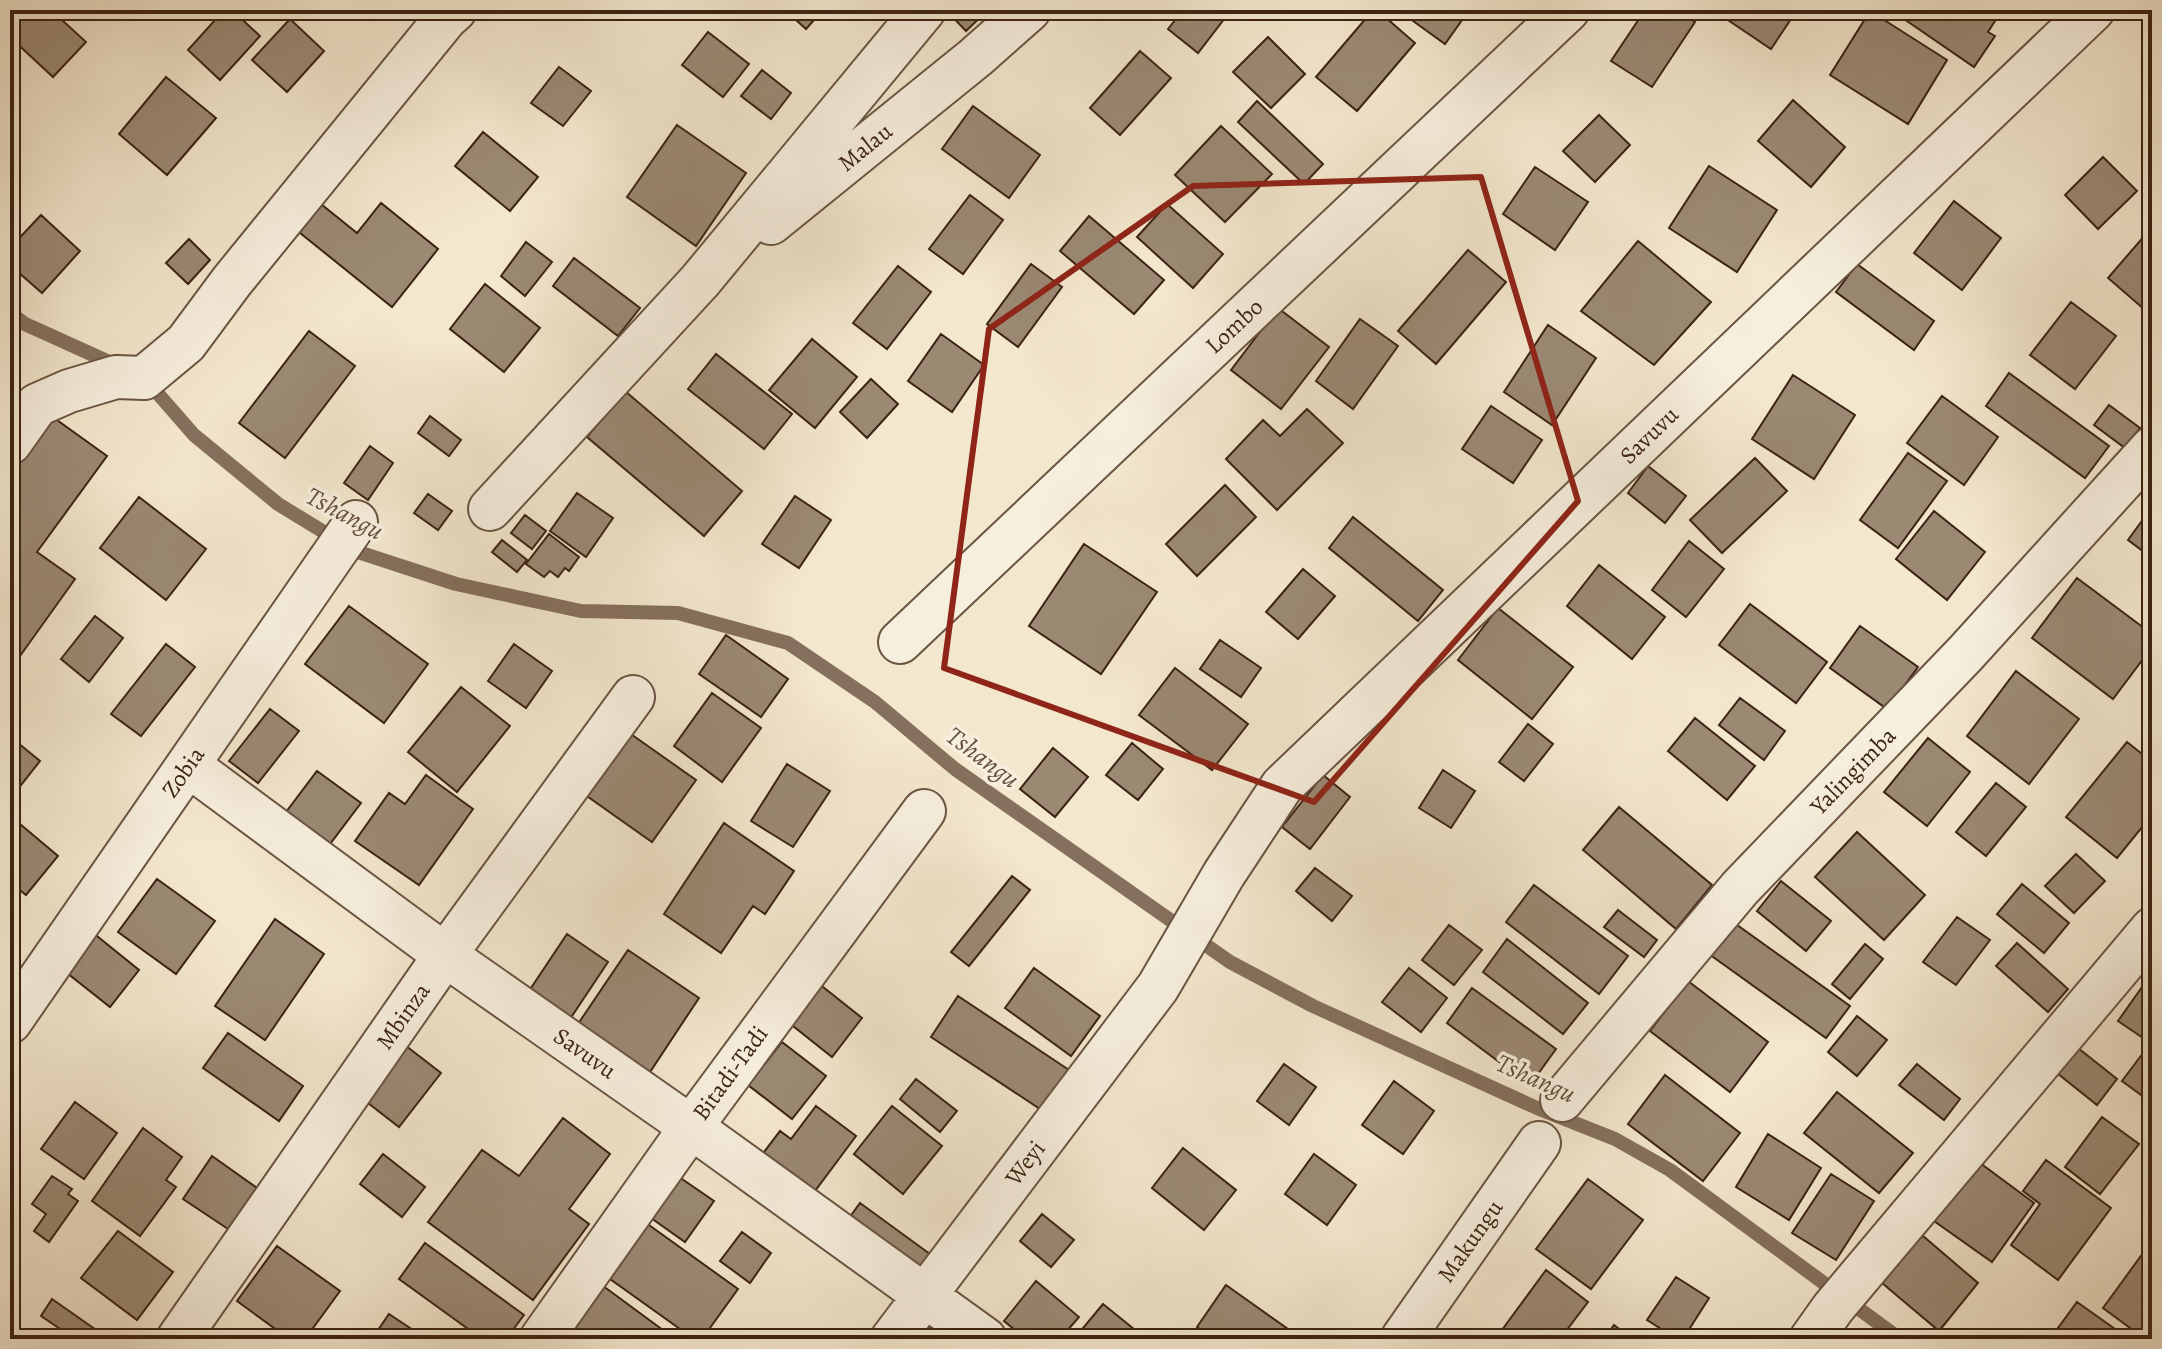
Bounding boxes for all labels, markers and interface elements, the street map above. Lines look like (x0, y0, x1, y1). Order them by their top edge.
street label: Malau (831, 115, 899, 179)
street label: Lombo (1198, 291, 1270, 361)
street label: Savuvu (1613, 399, 1685, 471)
water label: Tshangu (300, 478, 390, 549)
water label: Tshangu (939, 718, 1027, 797)
street label: Yalingimba (1802, 720, 1903, 823)
street label: Zobia (154, 740, 212, 804)
street label: Mbinza (368, 976, 438, 1056)
street label: Bitadi-Tadi (685, 1019, 775, 1127)
street label: Savuvu (547, 1020, 623, 1086)
water label: Tshangu (1491, 1046, 1581, 1111)
street label: Weyi (997, 1134, 1052, 1193)
street label: Makungu (1430, 1193, 1510, 1289)

